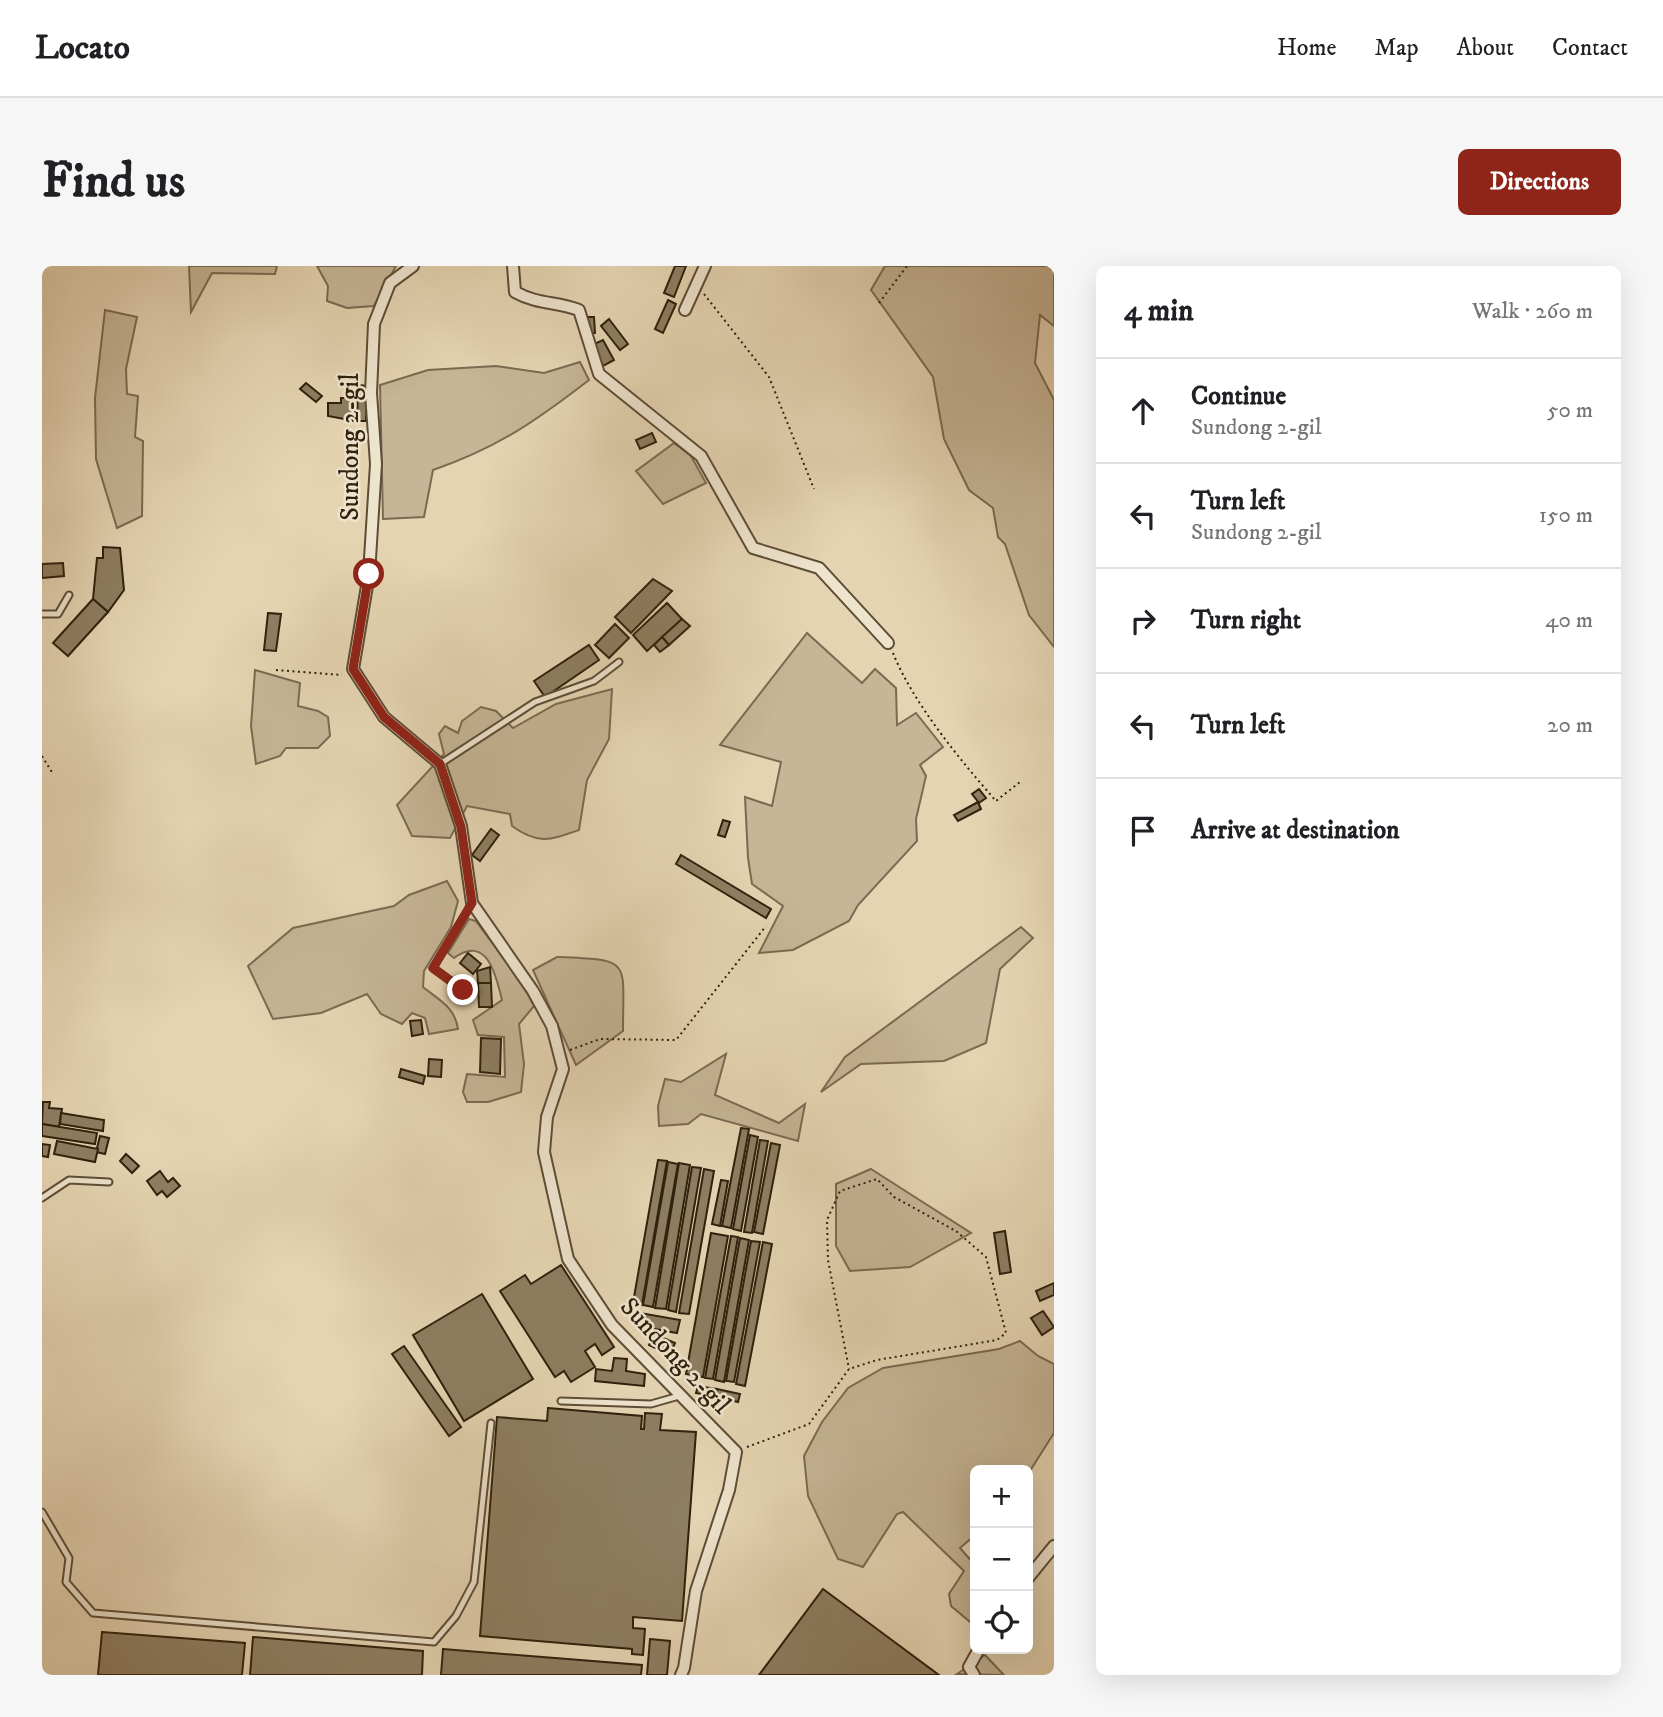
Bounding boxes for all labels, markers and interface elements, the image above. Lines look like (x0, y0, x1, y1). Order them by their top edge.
text: Locato (35, 28, 130, 69)
text: Home (1277, 33, 1336, 63)
text: Map (1374, 33, 1419, 63)
text: About (1457, 33, 1514, 63)
text: Contact (1552, 33, 1628, 63)
button: Directions (1458, 149, 1621, 215)
text: Find us (42, 151, 185, 213)
text: 4 min (1124, 293, 1194, 330)
text: Walk · 260 m (1472, 297, 1593, 326)
street label: Sundong 2-gil (334, 373, 367, 521)
text: Continue (1191, 380, 1286, 413)
icon: ahead (1124, 392, 1162, 430)
text: 50 m (1547, 396, 1593, 425)
text: Sundong 2-gil (1191, 413, 1322, 442)
text: Turn left (1191, 485, 1285, 518)
icon: left (1124, 497, 1162, 535)
text: 150 m (1539, 501, 1593, 530)
text: Sundong 2-gil (1191, 518, 1322, 547)
route start (353, 558, 384, 589)
icon: right (1124, 602, 1162, 640)
text: Turn right (1191, 604, 1301, 637)
text: 40 m (1545, 606, 1593, 635)
icon: left (1124, 707, 1162, 745)
text: Turn left (1191, 709, 1285, 742)
text: 20 m (1547, 711, 1593, 740)
icon: arrive (1124, 812, 1162, 850)
text: Arrive at destination (1191, 814, 1400, 847)
route end (447, 974, 478, 1005)
street label: Sundong 2-gil (612, 1291, 737, 1421)
map controls (970, 1465, 1033, 1654)
button: + (970, 1465, 1033, 1528)
button: − (970, 1528, 1033, 1591)
button: locate (970, 1591, 1033, 1654)

